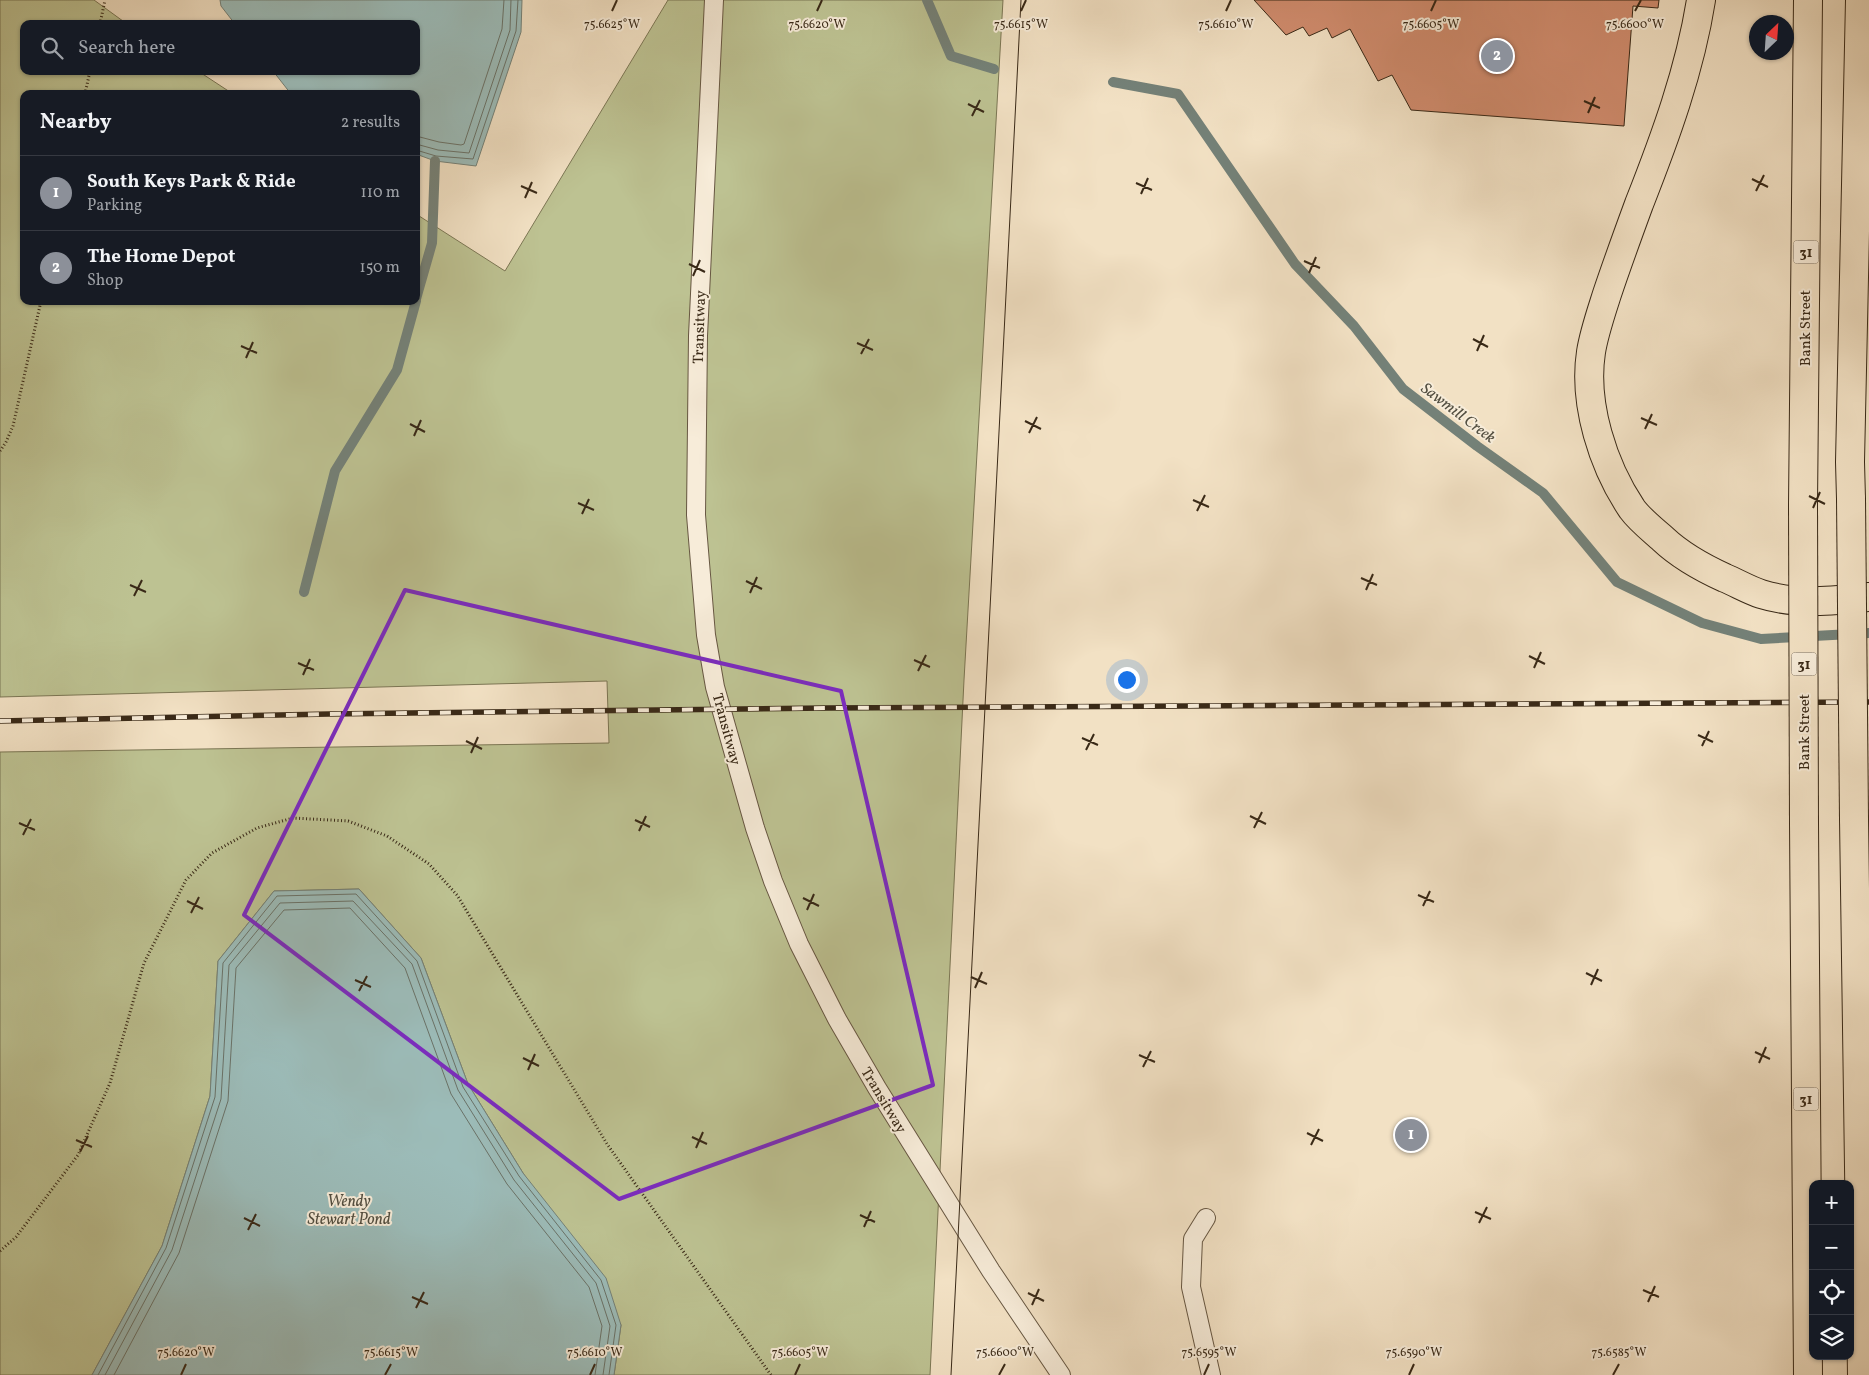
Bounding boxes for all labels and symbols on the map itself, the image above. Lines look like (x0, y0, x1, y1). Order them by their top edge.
north arrow (1749, 15, 1794, 60)
text: 75.6625°W (584, 17, 640, 33)
text: 75.6620°W (789, 17, 846, 33)
text: 75.6615°W (994, 17, 1048, 33)
text: 75.6610°W (1198, 17, 1254, 33)
text: 75.6605°W (1403, 17, 1459, 33)
text: 75.6600°W (1606, 17, 1664, 33)
pin: 2 (1481, 37, 1513, 75)
road number: 31 (1794, 240, 1818, 264)
street label: Transitway (689, 290, 712, 364)
street label: Bank Street (1796, 290, 1817, 366)
water label: Sawmill Creek (1416, 378, 1500, 449)
road number: 31 (1792, 652, 1816, 676)
your location (1114, 667, 1140, 693)
street label: Transitway (706, 691, 745, 768)
street label: Bank Street (1795, 694, 1816, 770)
street label: Transitway (855, 1064, 911, 1138)
road number: 31 (1794, 1088, 1818, 1110)
pin: 1 (1395, 1116, 1427, 1154)
water label: Wendy Stewart Pond (307, 1191, 391, 1231)
text: 75.6620°W (158, 1345, 215, 1361)
text: 75.6615°W (364, 1345, 418, 1361)
text: 75.6610°W (567, 1345, 623, 1361)
text: 75.6605°W (772, 1345, 828, 1361)
text: 75.6600°W (976, 1345, 1034, 1361)
text: 75.6595°W (1181, 1345, 1237, 1361)
text: 75.6590°W (1386, 1345, 1442, 1361)
text: 75.6585°W (1591, 1345, 1647, 1361)

